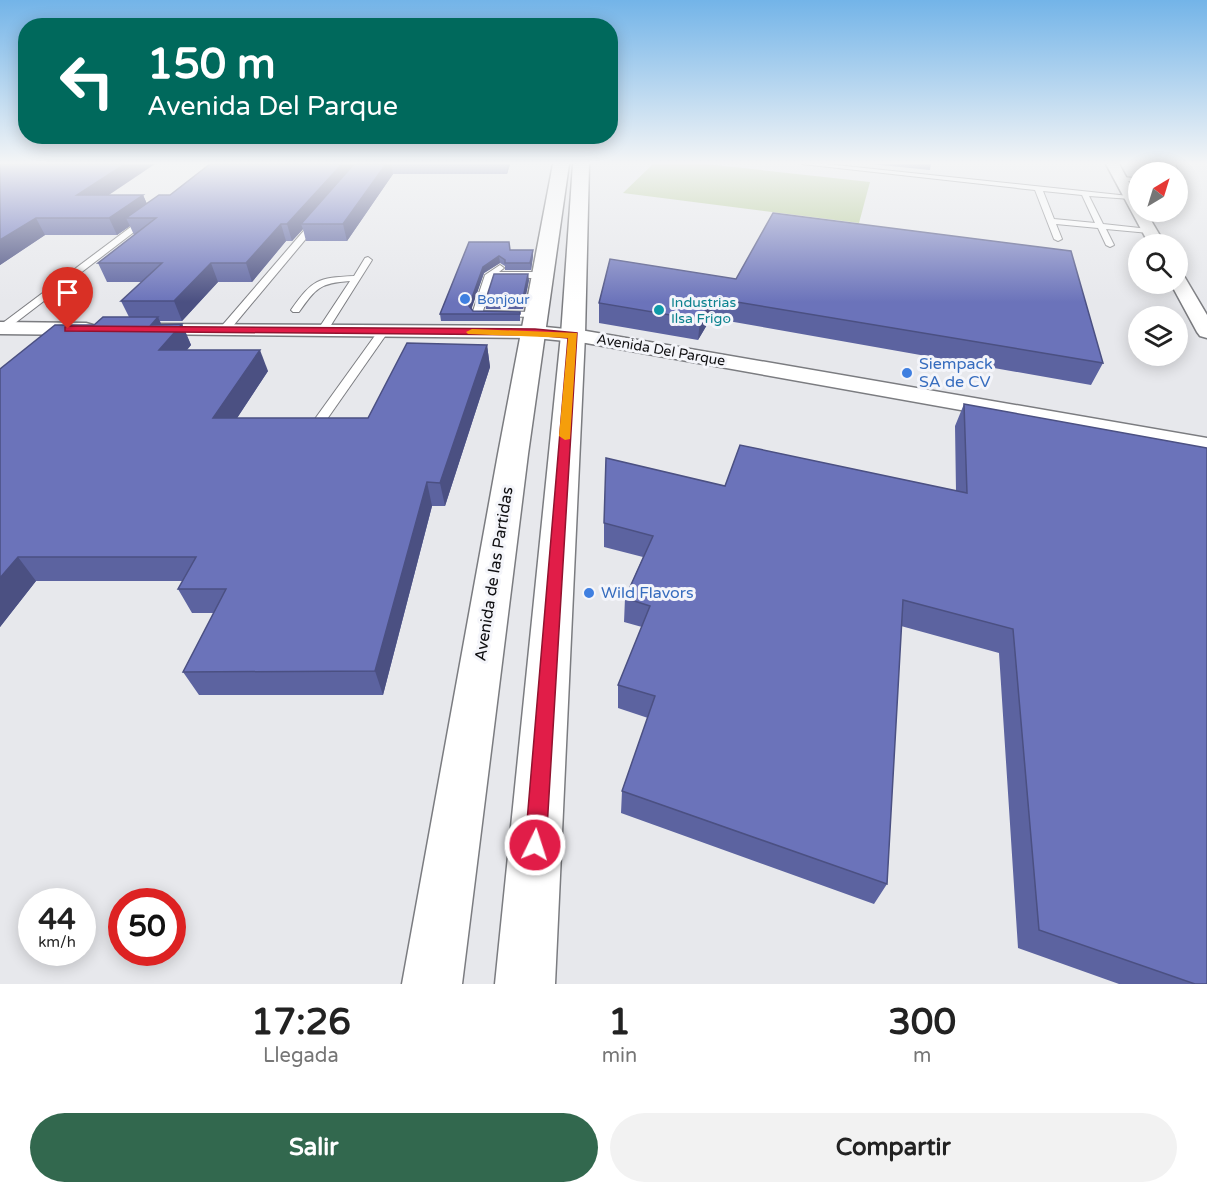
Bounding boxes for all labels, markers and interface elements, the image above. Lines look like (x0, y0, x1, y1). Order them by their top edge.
text: 150 m (147, 39, 276, 90)
icon: left (48, 42, 126, 120)
text: Avenida Del Parque (147, 90, 398, 123)
north arrow (1128, 162, 1188, 222)
map controls (1128, 162, 1188, 366)
button: search (1128, 234, 1188, 294)
pin (42, 267, 93, 329)
icon: arrive (51, 276, 84, 309)
place label: Bonjour (477, 291, 530, 308)
marker: Bonjour (458, 292, 472, 306)
place label: Industrias Ilsa Frigo (671, 294, 736, 327)
marker: Industrias Ilsa Frigo (652, 303, 666, 317)
button: layers (1128, 306, 1188, 366)
street label: Avenida Del Parque (595, 330, 727, 370)
place label: Siempack SA de CV (919, 354, 993, 392)
marker: Siempack SA de CV (900, 366, 914, 380)
street label: Avenida de las Partidas (470, 485, 518, 663)
place label: Wild Flavors (601, 583, 694, 603)
marker: Wild Flavors (582, 586, 596, 600)
position arrow (503, 813, 567, 877)
speed limit sign: 50 (108, 888, 186, 966)
text: 44 (38, 901, 76, 938)
text: km/h (38, 933, 76, 951)
text: 17:26 (251, 1001, 351, 1044)
text: 1 (608, 1001, 631, 1044)
text: 300 (888, 1001, 956, 1044)
text: Llegada (263, 1044, 339, 1068)
text: min (602, 1044, 637, 1068)
text: m (913, 1044, 931, 1068)
button: Salir (30, 1113, 598, 1182)
button: Compartir (610, 1113, 1177, 1182)

